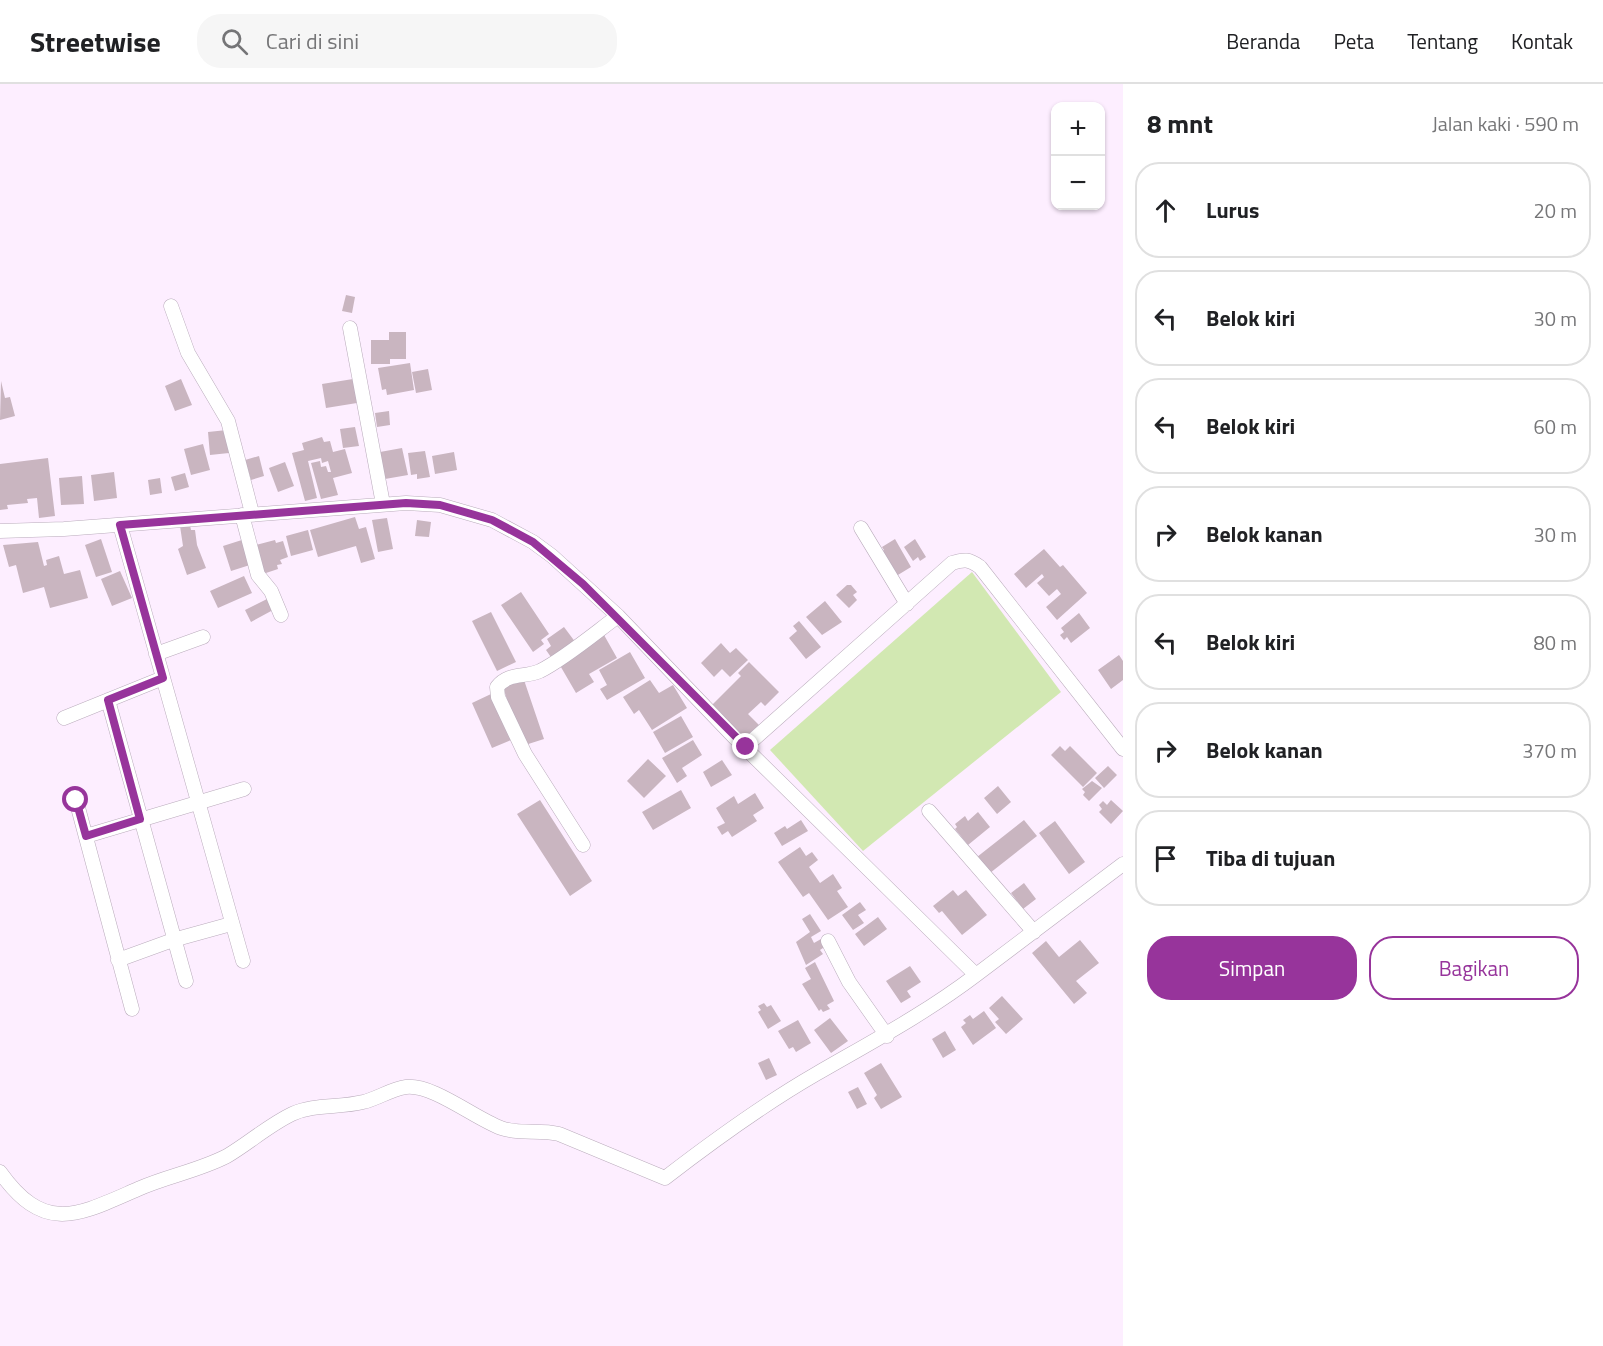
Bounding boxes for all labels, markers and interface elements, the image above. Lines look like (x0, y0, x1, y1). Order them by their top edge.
search box (197, 14, 617, 68)
text: Streetwise (30, 20, 161, 63)
text: Cari di sini (266, 24, 359, 58)
icon: search (218, 25, 251, 58)
text: Beranda (1226, 25, 1300, 57)
text: Peta (1333, 25, 1374, 57)
text: Tentang (1407, 25, 1478, 57)
text: Kontak (1511, 25, 1573, 57)
map controls (1051, 102, 1105, 210)
button: + (1051, 102, 1105, 156)
text: 8 mnt (1147, 104, 1213, 143)
text: Jalan kaki · 590 m (1432, 108, 1579, 139)
button: − (1051, 156, 1105, 210)
text: Lurus (1206, 193, 1259, 227)
icon: ahead (1149, 194, 1182, 227)
text: 20 m (1533, 195, 1577, 226)
text: Belok kiri (1206, 301, 1295, 335)
icon: left (1149, 302, 1182, 335)
text: 30 m (1533, 303, 1577, 334)
text: Belok kiri (1206, 409, 1295, 443)
icon: left (1149, 410, 1182, 443)
text: 60 m (1533, 411, 1577, 442)
text: Belok kanan (1206, 517, 1323, 551)
icon: right (1149, 518, 1182, 551)
text: 30 m (1533, 519, 1577, 550)
text: Belok kiri (1206, 625, 1295, 659)
icon: left (1149, 626, 1182, 659)
text: 80 m (1533, 627, 1577, 658)
route end (732, 733, 758, 759)
text: Belok kanan (1206, 733, 1323, 767)
icon: right (1149, 734, 1182, 767)
text: 370 m (1522, 735, 1577, 766)
route start (62, 786, 88, 812)
text: Tiba di tujuan (1206, 841, 1335, 875)
icon: arrive (1149, 842, 1182, 875)
button: Simpan (1147, 936, 1357, 1000)
button: Bagikan (1369, 936, 1579, 1000)

